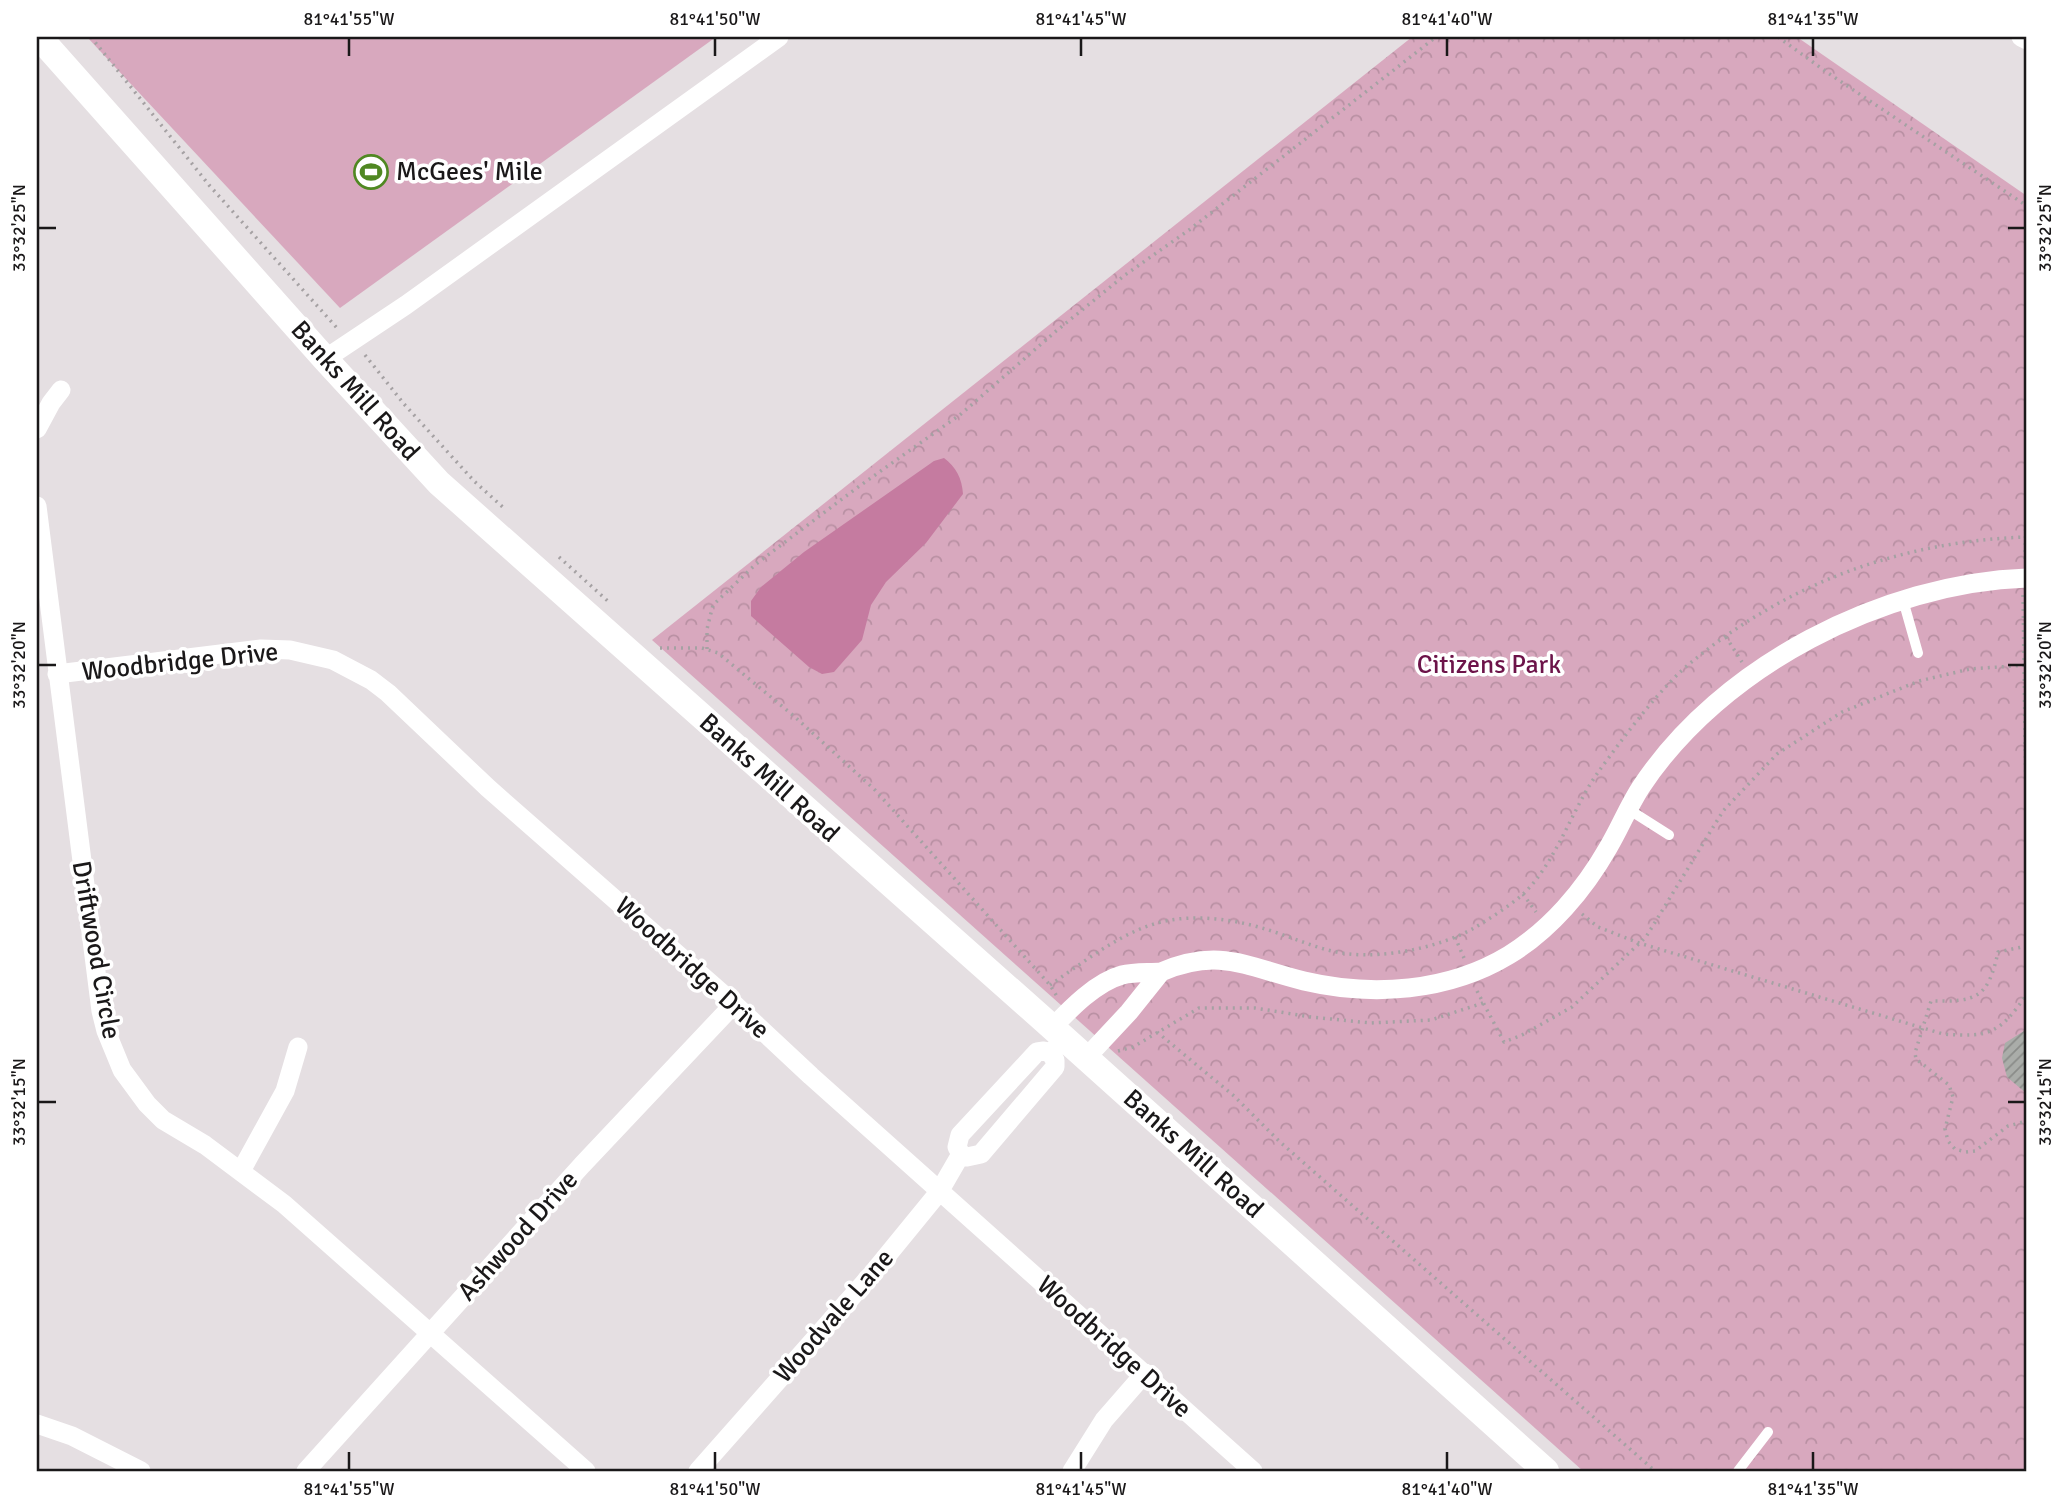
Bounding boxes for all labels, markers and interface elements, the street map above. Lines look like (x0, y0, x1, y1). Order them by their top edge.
text: 81°41'55"W (304, 8, 394, 30)
text: 81°41'50"W (670, 8, 760, 30)
text: 81°41'45"W (1036, 8, 1126, 30)
text: 81°41'40"W (1402, 8, 1492, 30)
text: 81°41'35"W (1768, 8, 1858, 30)
sports icon: McGees' Mile (352, 153, 390, 191)
place label: McGees' Mile (396, 156, 543, 188)
text: 33°32'25"N (8, 184, 30, 272)
text: 33°32'25"N (2034, 184, 2056, 272)
street label: Banks Mill Road (284, 314, 426, 468)
text: 33°32'20"N (8, 621, 30, 709)
text: 33°32'20"N (2034, 621, 2056, 709)
street label: Woodbridge Drive (80, 636, 280, 688)
park label: Citizens Park (1417, 649, 1561, 681)
street label: Banks Mill Road (692, 707, 846, 849)
street label: Driftwood Circle (65, 858, 127, 1042)
street label: Woodbridge Drive (608, 890, 776, 1046)
text: 33°32'15"N (8, 1058, 30, 1146)
text: 33°32'15"N (2034, 1058, 2056, 1146)
street label: Banks Mill Road (1116, 1083, 1270, 1225)
street label: Ashwood Drive (451, 1164, 585, 1308)
street label: Woodvale Lane (767, 1243, 901, 1389)
street label: Woodbridge Drive (1030, 1269, 1198, 1425)
text: 81°41'55"W (304, 1478, 394, 1500)
text: 81°41'50"W (670, 1478, 760, 1500)
text: 81°41'45"W (1036, 1478, 1126, 1500)
text: 81°41'40"W (1402, 1478, 1492, 1500)
text: 81°41'35"W (1768, 1478, 1858, 1500)

